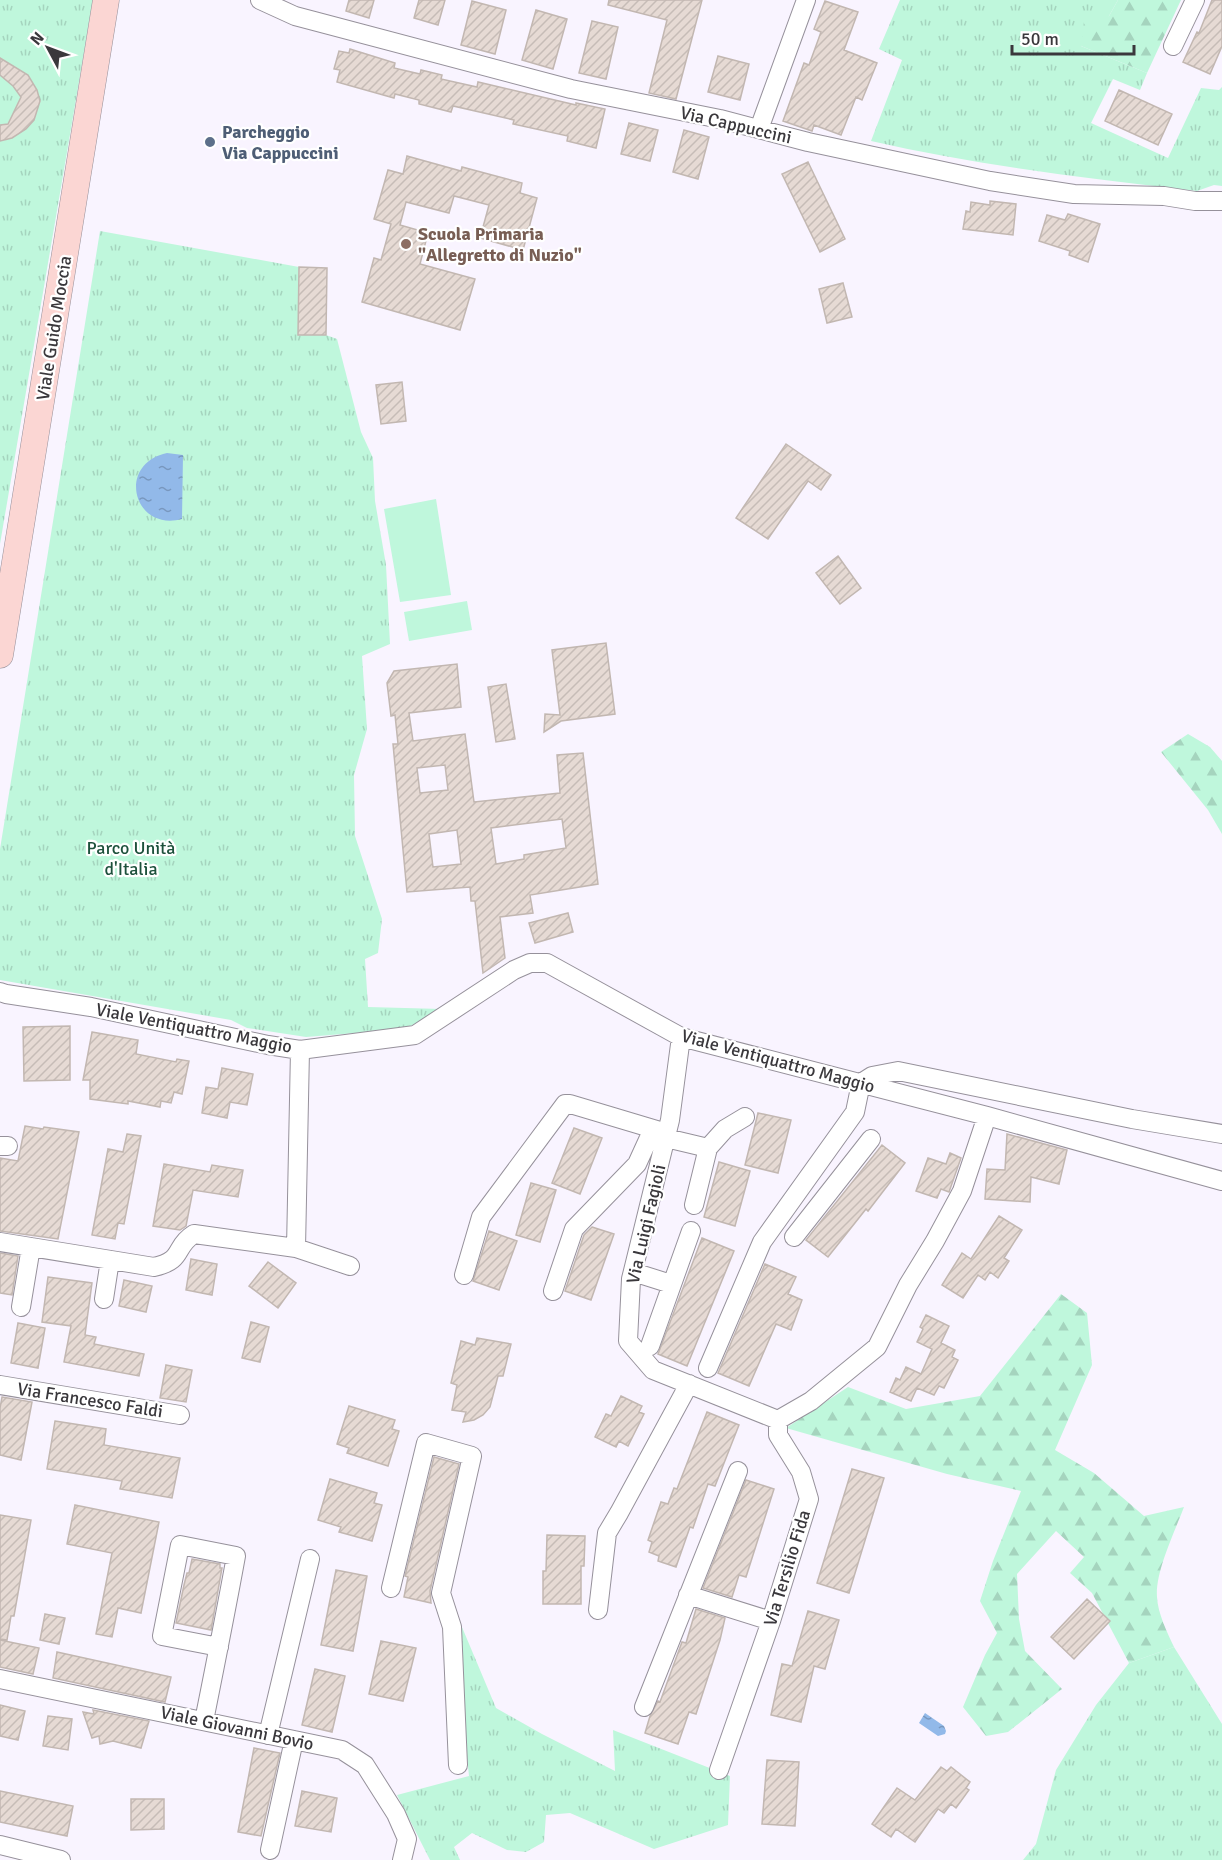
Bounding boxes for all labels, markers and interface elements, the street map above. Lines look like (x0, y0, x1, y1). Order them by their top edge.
north arrow (18, 18, 78, 78)
scale bar (1012, 18, 1134, 56)
text: N (26, 28, 49, 50)
text: 50 m (1021, 28, 1059, 50)
street label: Via Cappuccini (678, 101, 794, 149)
place label: Parcheggio Via Cappuccini (222, 121, 339, 164)
marker: Parcheggio Via Cappuccini (203, 135, 217, 149)
place label: Scuola Primaria "Allegretto di Nuzio" (418, 223, 582, 266)
marker: Scuola Primaria "Allegretto di Nuzio" (399, 237, 413, 251)
street label: Viale Guido Moccia (32, 254, 76, 402)
park label: Parco Unità d'Italia (86, 837, 176, 880)
street label: Viale Ventiquattro Maggio (94, 998, 294, 1058)
street label: Viale Ventiquattro Maggio (679, 1025, 877, 1097)
street label: Via Luigi Fagioli (622, 1162, 670, 1286)
street label: Via Francesco Faldi (16, 1378, 164, 1422)
street label: Via Tersilio Fida (759, 1507, 815, 1629)
street label: Viale Giovanni Bovio (158, 1701, 316, 1755)

